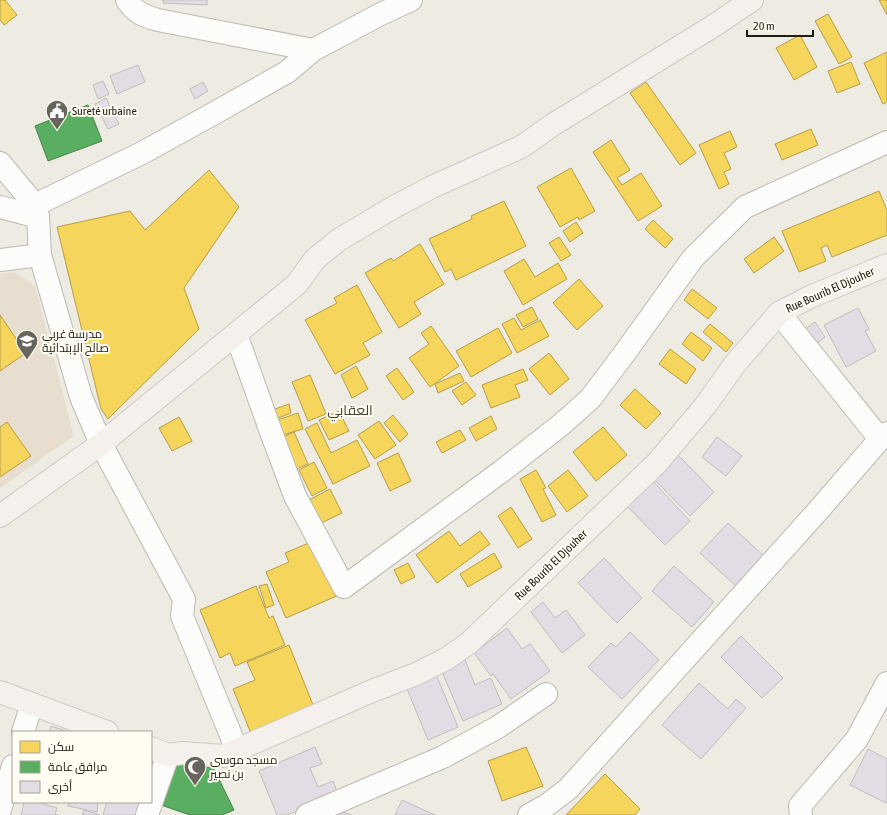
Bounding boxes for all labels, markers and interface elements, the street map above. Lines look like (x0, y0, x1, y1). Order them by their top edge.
scale bar (747, 12, 813, 38)
text: 20 m (753, 19, 775, 33)
public building icon: Sureté urbaine (44, 98, 70, 131)
place label: Sureté urbaine (72, 104, 137, 118)
street label: Rue Bourib El Djouher (784, 264, 877, 316)
place label: مدرسة غربي صالح الإبتدائية (42, 327, 109, 356)
school or university icon: مدرسة غربي صالح الإبتدائية (14, 328, 40, 361)
district label: العقابي (327, 402, 373, 422)
street label: Rue Bourib El Djouher (512, 527, 590, 603)
legend (12, 731, 152, 803)
text: سكن (48, 740, 74, 754)
place label: مسجد موسى بن نصير (209, 753, 277, 781)
mosque icon: مسجد موسى بن نصير (182, 754, 208, 787)
text: مرافق عامة (48, 760, 108, 774)
text: أخرى (48, 779, 72, 794)

